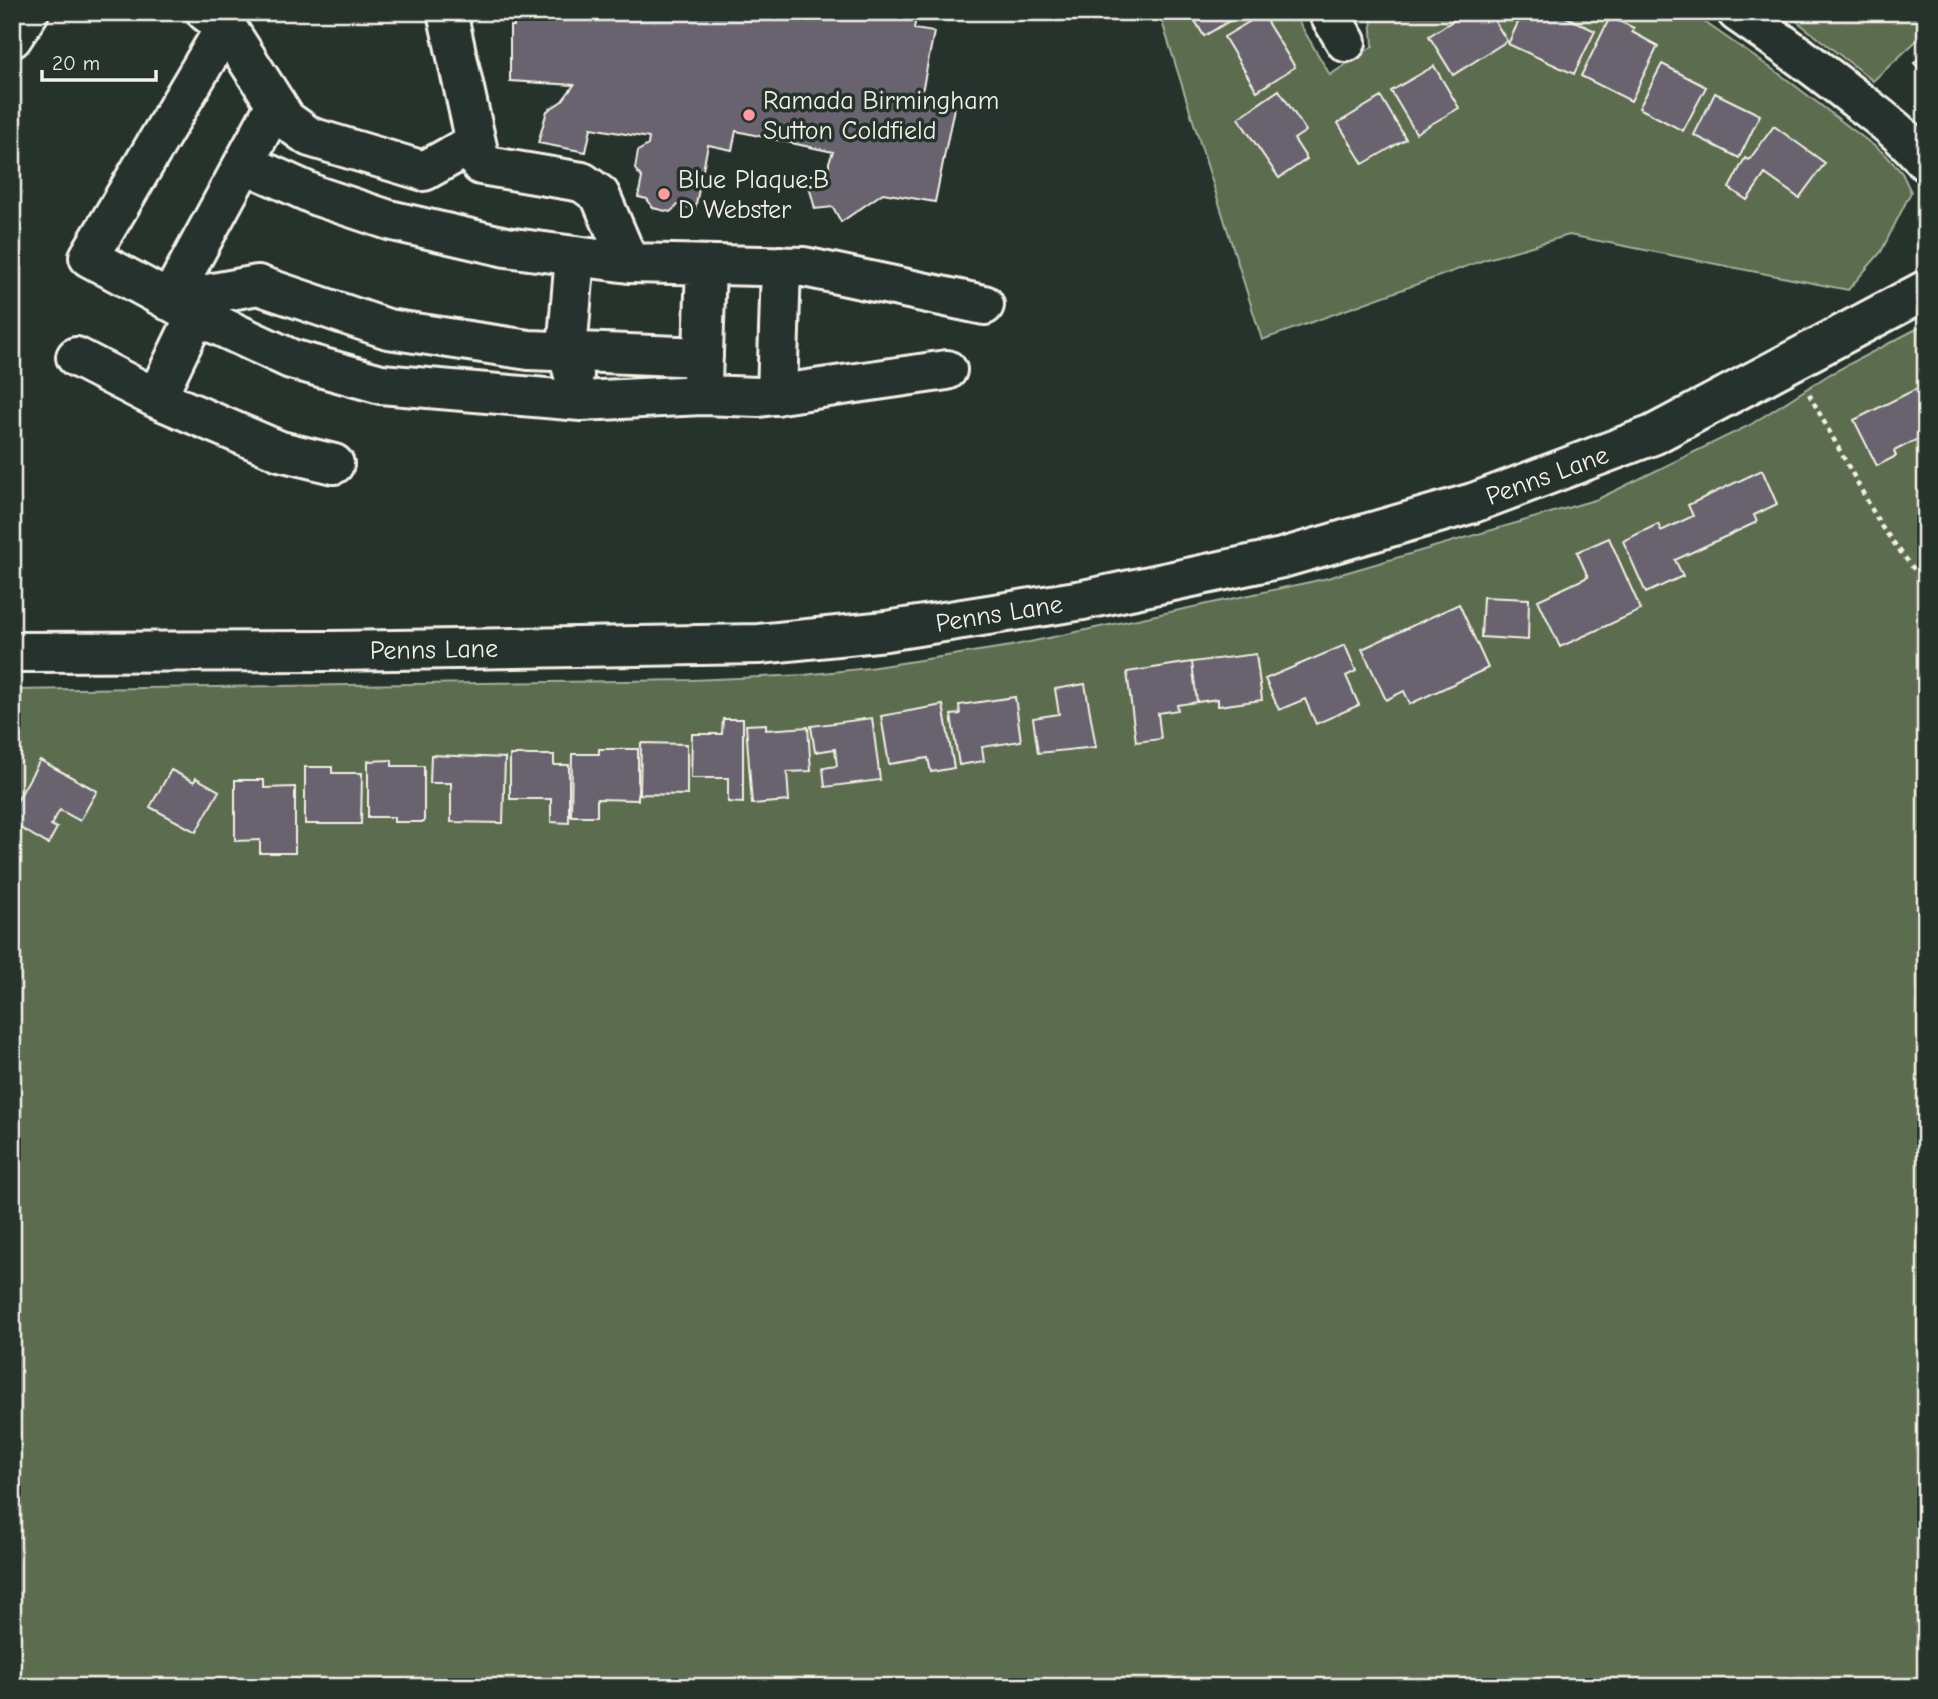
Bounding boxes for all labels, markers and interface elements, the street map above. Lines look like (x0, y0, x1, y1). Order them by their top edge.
scale bar (42, 38, 156, 82)
text: 20 m (52, 51, 100, 75)
place label: Ramada Birmingham Sutton Coldfield (763, 86, 999, 146)
marker: Ramada Birmingham Sutton Coldfield (741, 107, 757, 123)
place label: Blue Plaque:B D Webster (678, 165, 829, 225)
marker: Blue Plaque:B D Webster (656, 186, 672, 202)
street label: Penns Lane (1482, 440, 1613, 512)
street label: Penns Lane (934, 589, 1065, 639)
street label: Penns Lane (370, 634, 498, 666)

